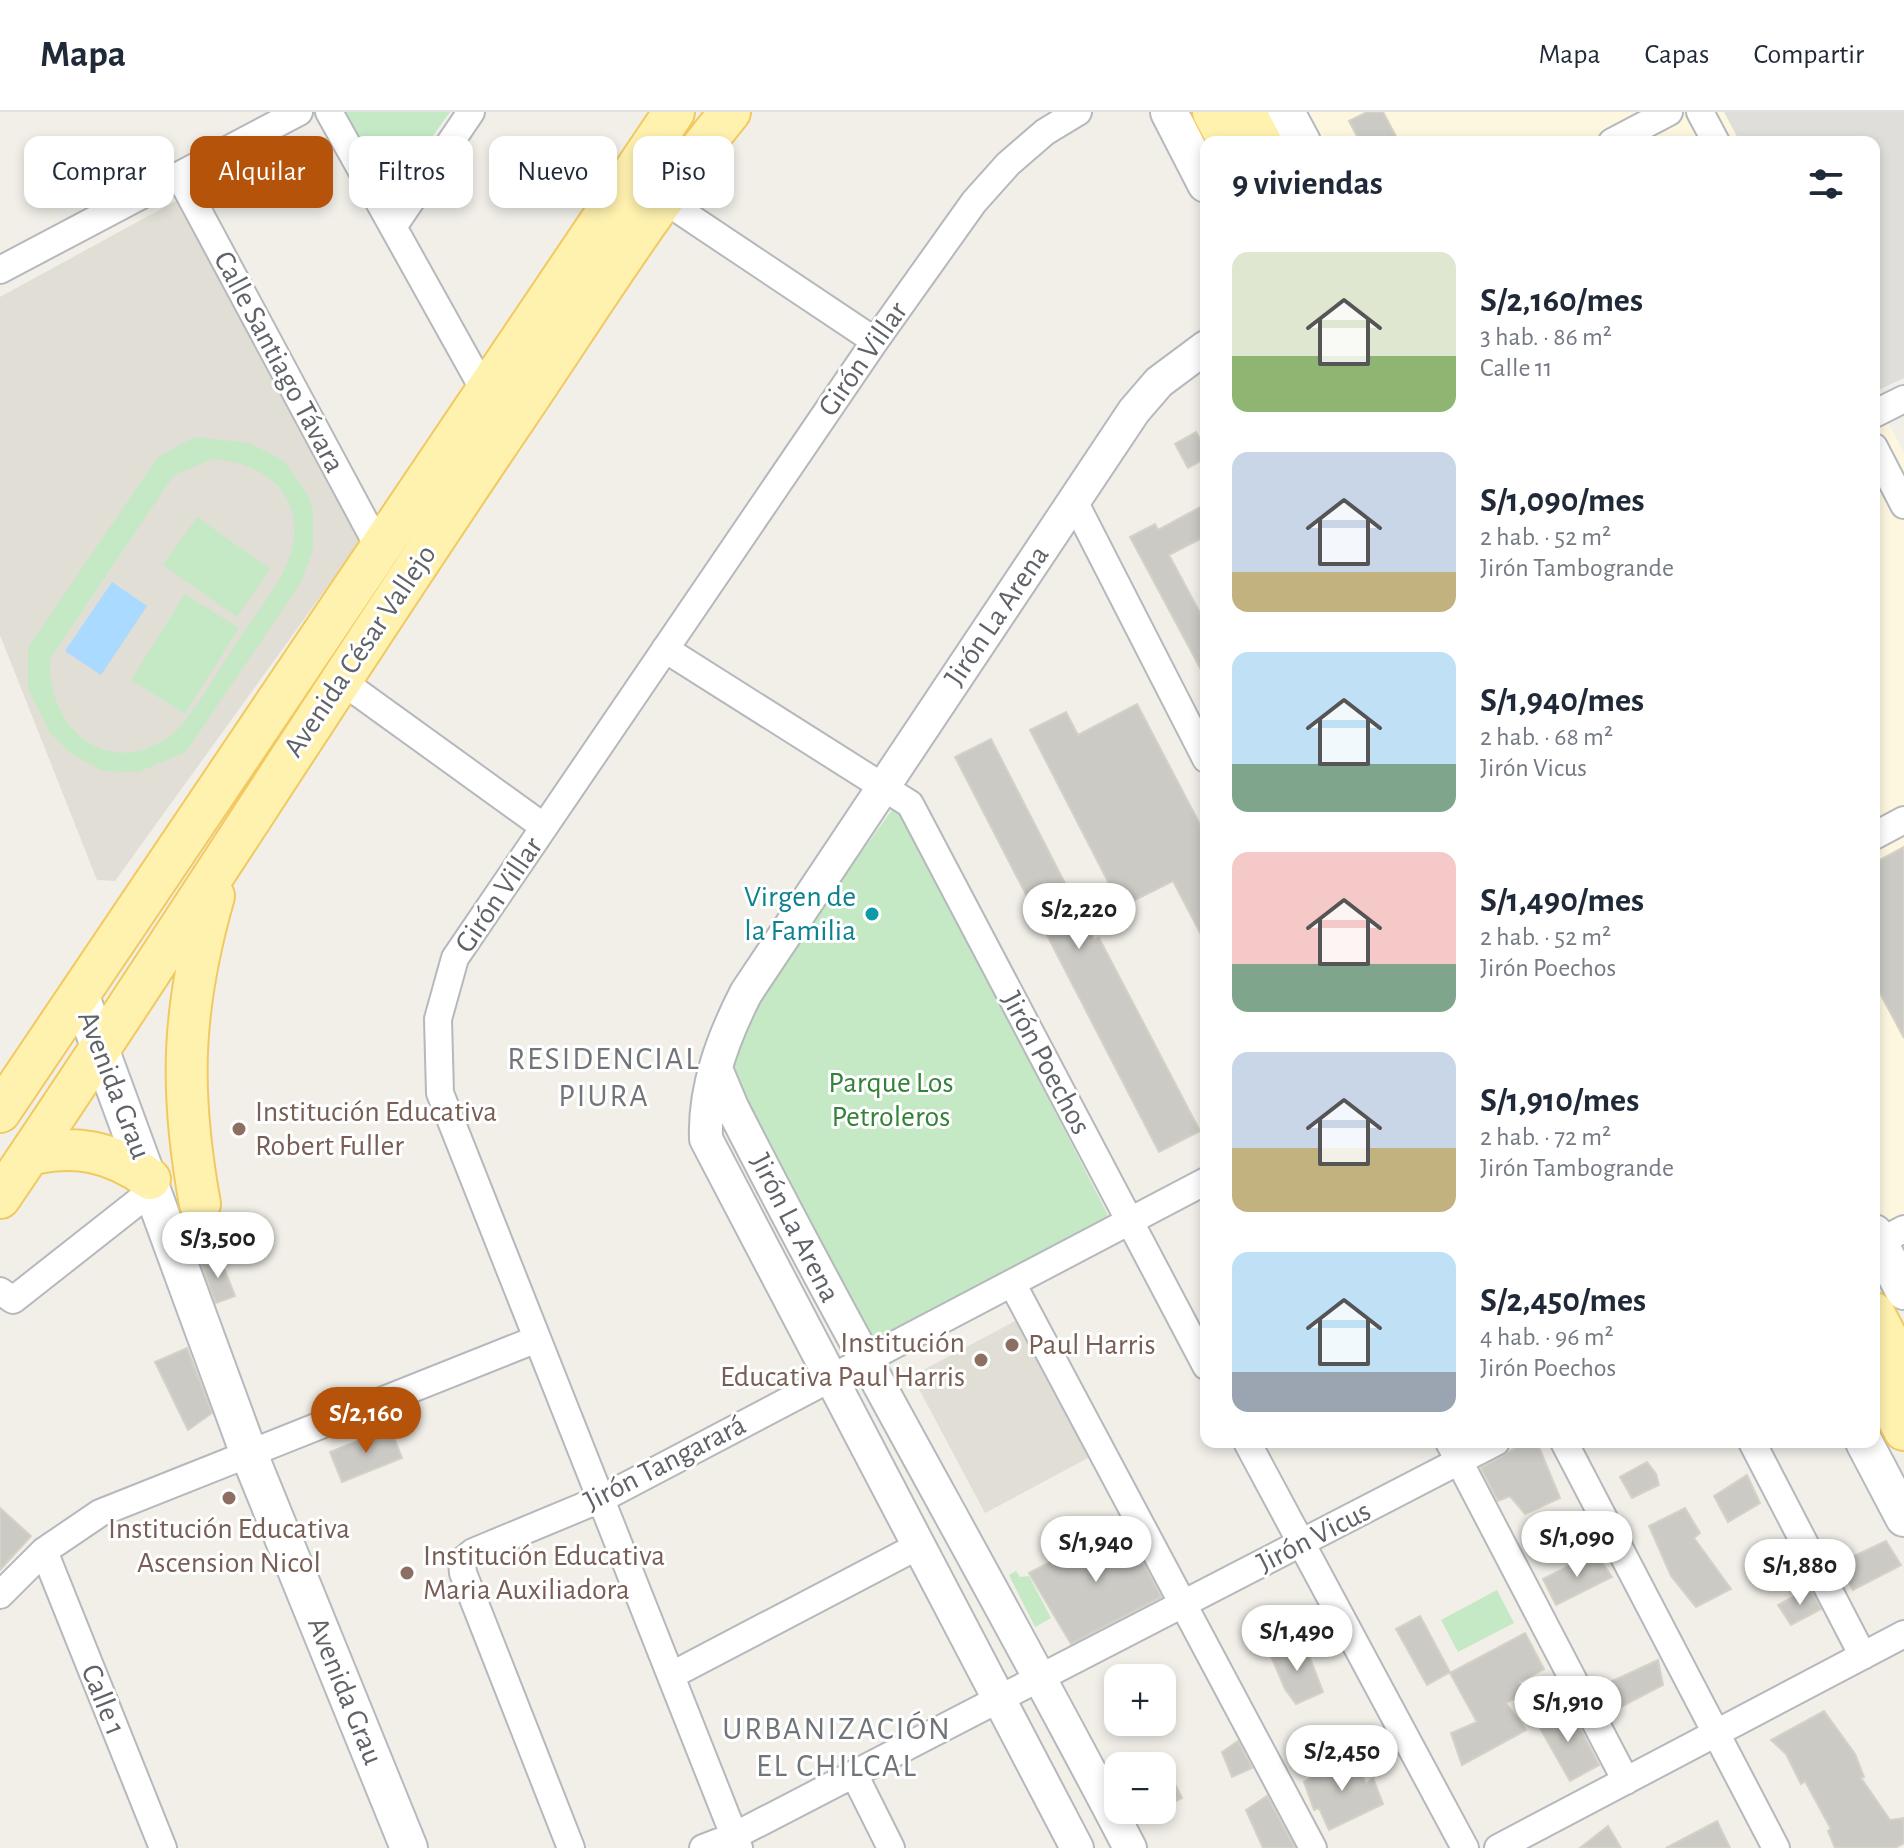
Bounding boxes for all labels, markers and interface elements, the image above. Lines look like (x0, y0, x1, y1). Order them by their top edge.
text: Mapa (40, 36, 126, 74)
text: Mapa (1538, 41, 1600, 69)
text: Capas (1644, 41, 1709, 69)
text: Compartir (1753, 41, 1864, 69)
chip: Comprar (24, 136, 174, 208)
chip: Alquilar (190, 136, 333, 208)
chip: Filtros (349, 136, 473, 208)
chip: Nuevo (489, 136, 617, 208)
chip: Piso (633, 136, 734, 208)
icon: filters (1804, 162, 1848, 206)
text: 9 viviendas (1232, 167, 1383, 201)
street label: Calle Santiago Távara (208, 246, 350, 478)
icon: home (1296, 284, 1392, 380)
text: S/2,160/mes (1480, 284, 1643, 318)
street label: Girón Villar (813, 296, 913, 422)
text: 3 hab. · 86 m² (1480, 324, 1612, 350)
text: Calle 11 (1480, 355, 1553, 381)
icon: home (1296, 484, 1392, 580)
text: S/1,090/mes (1480, 484, 1645, 518)
text: 2 hab. · 52 m² (1480, 524, 1611, 550)
street label: Avenida César Vallejo (278, 540, 442, 762)
street label: Jirón La Arena (939, 540, 1055, 692)
text: Jirón Tambogrande (1480, 555, 1674, 581)
icon: home (1296, 684, 1392, 780)
text: S/1,940/mes (1480, 684, 1644, 718)
text: 2 hab. · 68 m² (1480, 724, 1613, 750)
text: Jirón Vicus (1480, 755, 1587, 781)
street label: Girón Villar (450, 832, 549, 958)
place label: Virgen de la Familia (744, 882, 856, 946)
pin: S/2,220 (1005, 883, 1153, 951)
icon: home (1296, 884, 1392, 980)
text: S/1,490/mes (1480, 884, 1644, 918)
text: S/2,220 (1041, 896, 1117, 922)
marker: Virgen de la Familia (863, 905, 881, 923)
text: 2 hab. · 52 m² (1480, 924, 1611, 950)
text: Jirón Poechos (1480, 955, 1616, 981)
street label: Jirón Poechos (996, 987, 1096, 1139)
street label: Avenida Grau (72, 1007, 156, 1163)
district label: RESIDENCIAL PIURA (507, 1043, 701, 1112)
park label: Parque Los Petroleros (828, 1068, 954, 1132)
icon: home (1296, 1084, 1392, 1180)
text: S/1,910/mes (1480, 1084, 1639, 1118)
place label: Institución Educativa Robert Fuller (255, 1097, 497, 1161)
marker: Institución Educativa Robert Fuller (230, 1120, 248, 1138)
text: 2 hab. · 72 m² (1480, 1124, 1611, 1150)
street label: Jirón La Arena (745, 1149, 845, 1307)
text: Jirón Tambogrande (1480, 1155, 1674, 1181)
pin: S/3,500 (144, 1212, 292, 1280)
text: S/3,500 (180, 1225, 256, 1251)
icon: home (1296, 1284, 1392, 1380)
text: S/2,450/mes (1480, 1284, 1646, 1318)
text: 4 hab. · 96 m² (1480, 1324, 1614, 1350)
place label: Institución Educativa Paul Harris (720, 1328, 965, 1392)
place label: Paul Harris (1028, 1330, 1156, 1360)
marker: Paul Harris (1003, 1336, 1021, 1354)
marker: Institución Educativa Paul Harris (972, 1351, 990, 1369)
text: Jirón Poechos (1480, 1355, 1616, 1381)
pin: S/2,160 (292, 1387, 440, 1455)
text: S/2,160 (329, 1400, 403, 1426)
street label: Jirón Tangarará (579, 1409, 751, 1517)
marker: Institución Educativa Ascension Nicol (220, 1489, 238, 1507)
street label: Jirón Vicus (1252, 1496, 1376, 1578)
pin: S/1,090 (1503, 1511, 1651, 1579)
place label: Institución Educativa Ascension Nicol (108, 1514, 350, 1578)
pin: S/1,940 (1022, 1516, 1170, 1584)
text: S/1,090 (1539, 1524, 1615, 1550)
text: S/1,940 (1059, 1529, 1133, 1555)
pin: S/1,880 (1726, 1539, 1874, 1607)
place label: Institución Educativa Maria Auxiliadora (423, 1541, 665, 1605)
text: S/1,880 (1763, 1552, 1837, 1578)
marker: Institución Educativa Maria Auxiliadora (398, 1564, 416, 1582)
pin: S/1,490 (1223, 1605, 1371, 1673)
street label: Avenida Grau (302, 1613, 388, 1769)
text: S/1,490 (1260, 1618, 1334, 1644)
street label: Calle 1 (75, 1660, 131, 1740)
map controls (1104, 1664, 1176, 1824)
button: + (1104, 1664, 1176, 1736)
pin: S/1,910 (1494, 1676, 1642, 1744)
text: S/1,910 (1532, 1689, 1604, 1715)
district label: URBANIZACIÓN EL CHILCAL (722, 1711, 952, 1782)
pin: S/2,450 (1268, 1725, 1416, 1793)
text: S/2,450 (1304, 1738, 1380, 1764)
button: − (1104, 1752, 1176, 1824)

